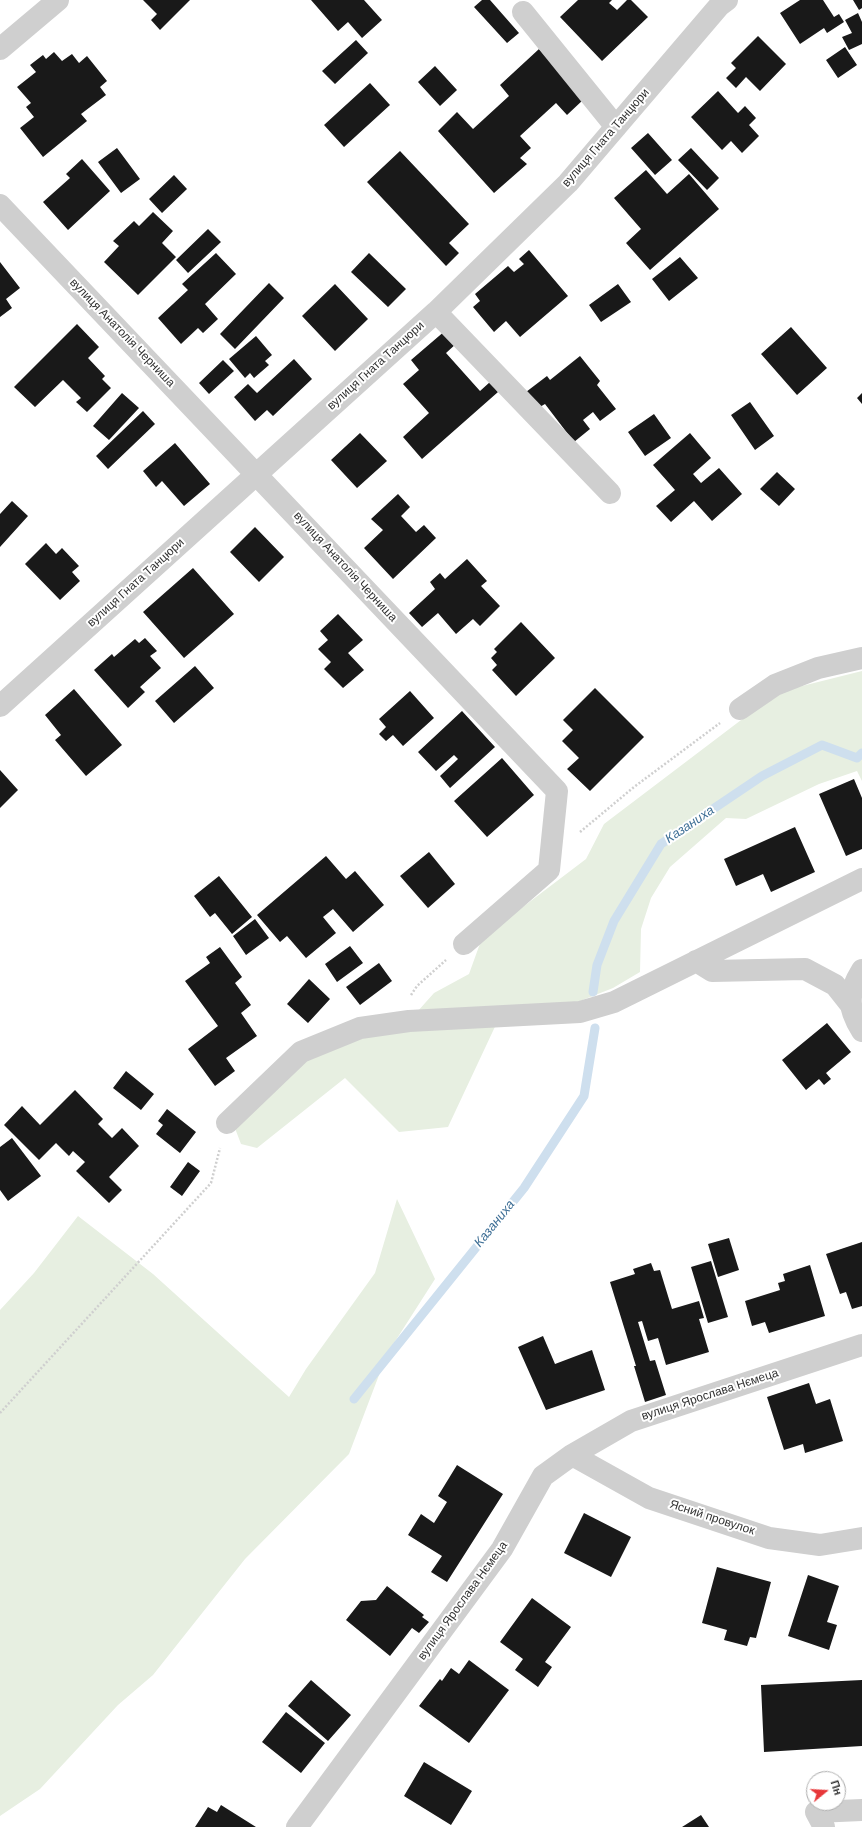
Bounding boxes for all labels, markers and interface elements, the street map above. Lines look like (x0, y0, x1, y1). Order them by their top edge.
street label: вулиця Гната Танцюри (559, 86, 653, 190)
street label: вулиця Анатолія Черниша (66, 276, 178, 390)
street label: вулиця Гната Танцюри (325, 319, 427, 413)
street label: вулиця Анатолія Черниша (290, 509, 400, 625)
street label: вулиця Гната Танцюри (85, 536, 187, 630)
water label: Казаниха (663, 803, 717, 847)
water label: Казаниха (471, 1197, 519, 1251)
street label: вулиця Ярослава Нємеца (640, 1366, 780, 1424)
street label: Ясний провулок (668, 1497, 756, 1539)
street label: вулиця Ярослава Нємеца (415, 1539, 511, 1663)
north arrow (806, 1771, 846, 1811)
text: Пн (828, 1779, 845, 1797)

